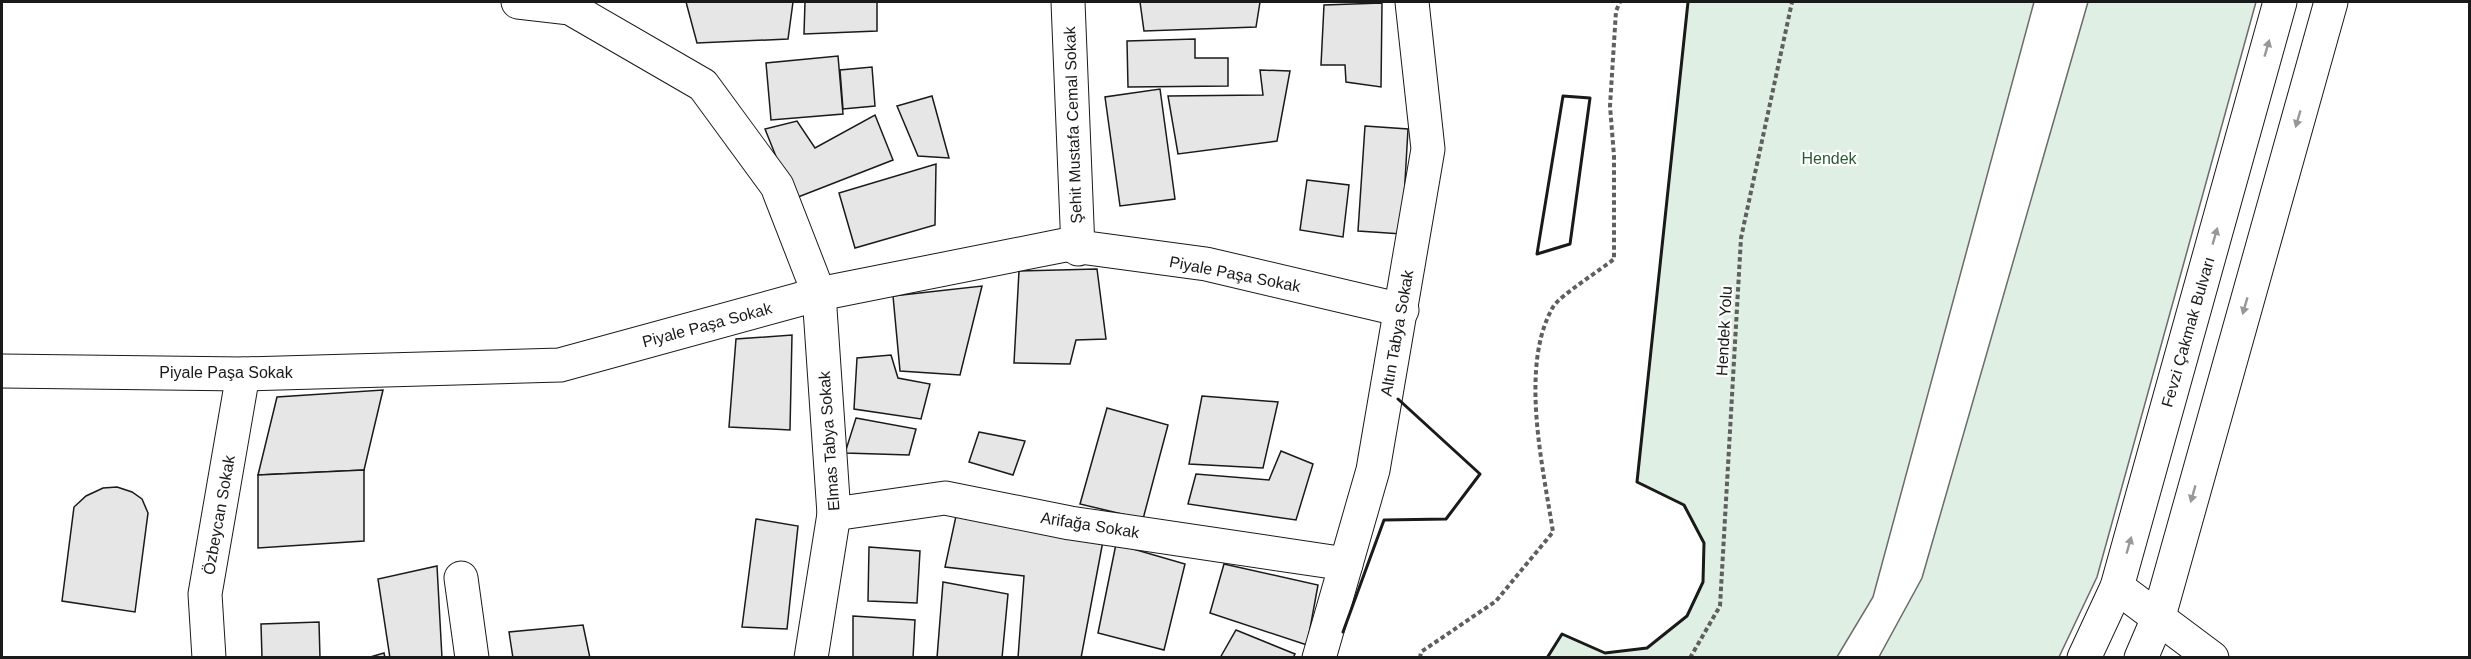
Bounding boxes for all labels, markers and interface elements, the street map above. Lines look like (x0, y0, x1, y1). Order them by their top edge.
street label: Şehit Mustafa Cemal Sokak (1061, 25, 1085, 224)
one-way arrow (2263, 39, 2273, 57)
one-way arrow (2293, 110, 2302, 128)
park label: Hendek (1801, 150, 1858, 167)
one-way arrow (2211, 227, 2220, 245)
street label: Piyale Paşa Sokak (1168, 253, 1303, 295)
street label: Fevzi Çakmak Bulvarı (2158, 255, 2218, 409)
street label: Altın Tabya Sokak (1378, 268, 1417, 397)
street label: Hendek Yolu (1713, 286, 1735, 376)
one-way arrow (2240, 297, 2250, 315)
street label: Piyale Paşa Sokak (640, 299, 775, 350)
street label: Piyale Paşa Sokak (159, 364, 294, 381)
street label: Elmas Tabya Sokak (816, 369, 842, 512)
street label: Özbeycan Sokak (200, 453, 238, 576)
one-way arrow (2188, 485, 2197, 503)
street label: Arifağa Sokak (1039, 509, 1142, 541)
one-way arrow (2125, 536, 2134, 554)

